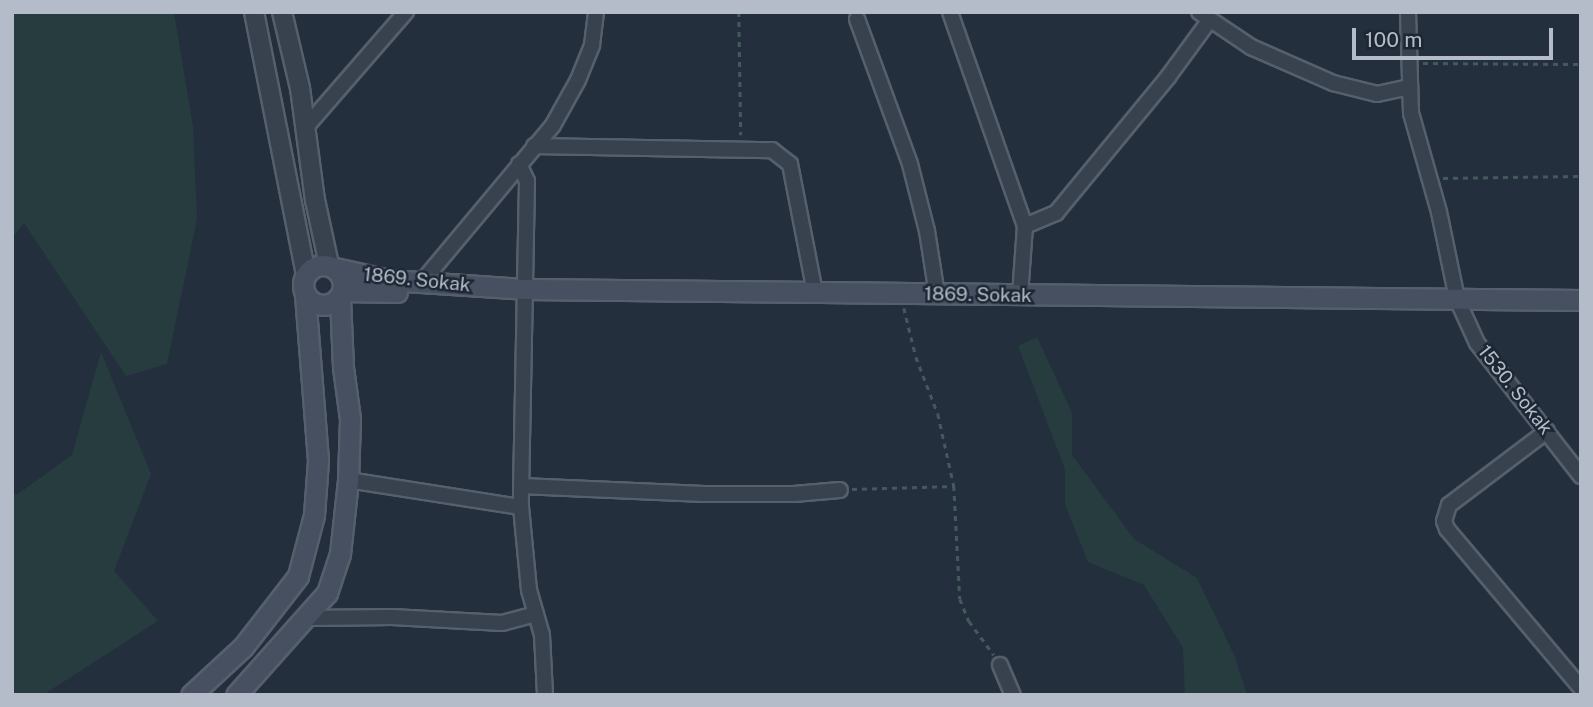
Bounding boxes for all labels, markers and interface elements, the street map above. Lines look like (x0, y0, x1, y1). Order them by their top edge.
scale bar (1355, 14, 1556, 58)
text: 100 m (1365, 27, 1422, 52)
street label: 1869. Sokak (362, 263, 472, 297)
street label: 1869. Sokak (924, 283, 1032, 307)
street label: 1530. Sokak (1473, 341, 1557, 439)

